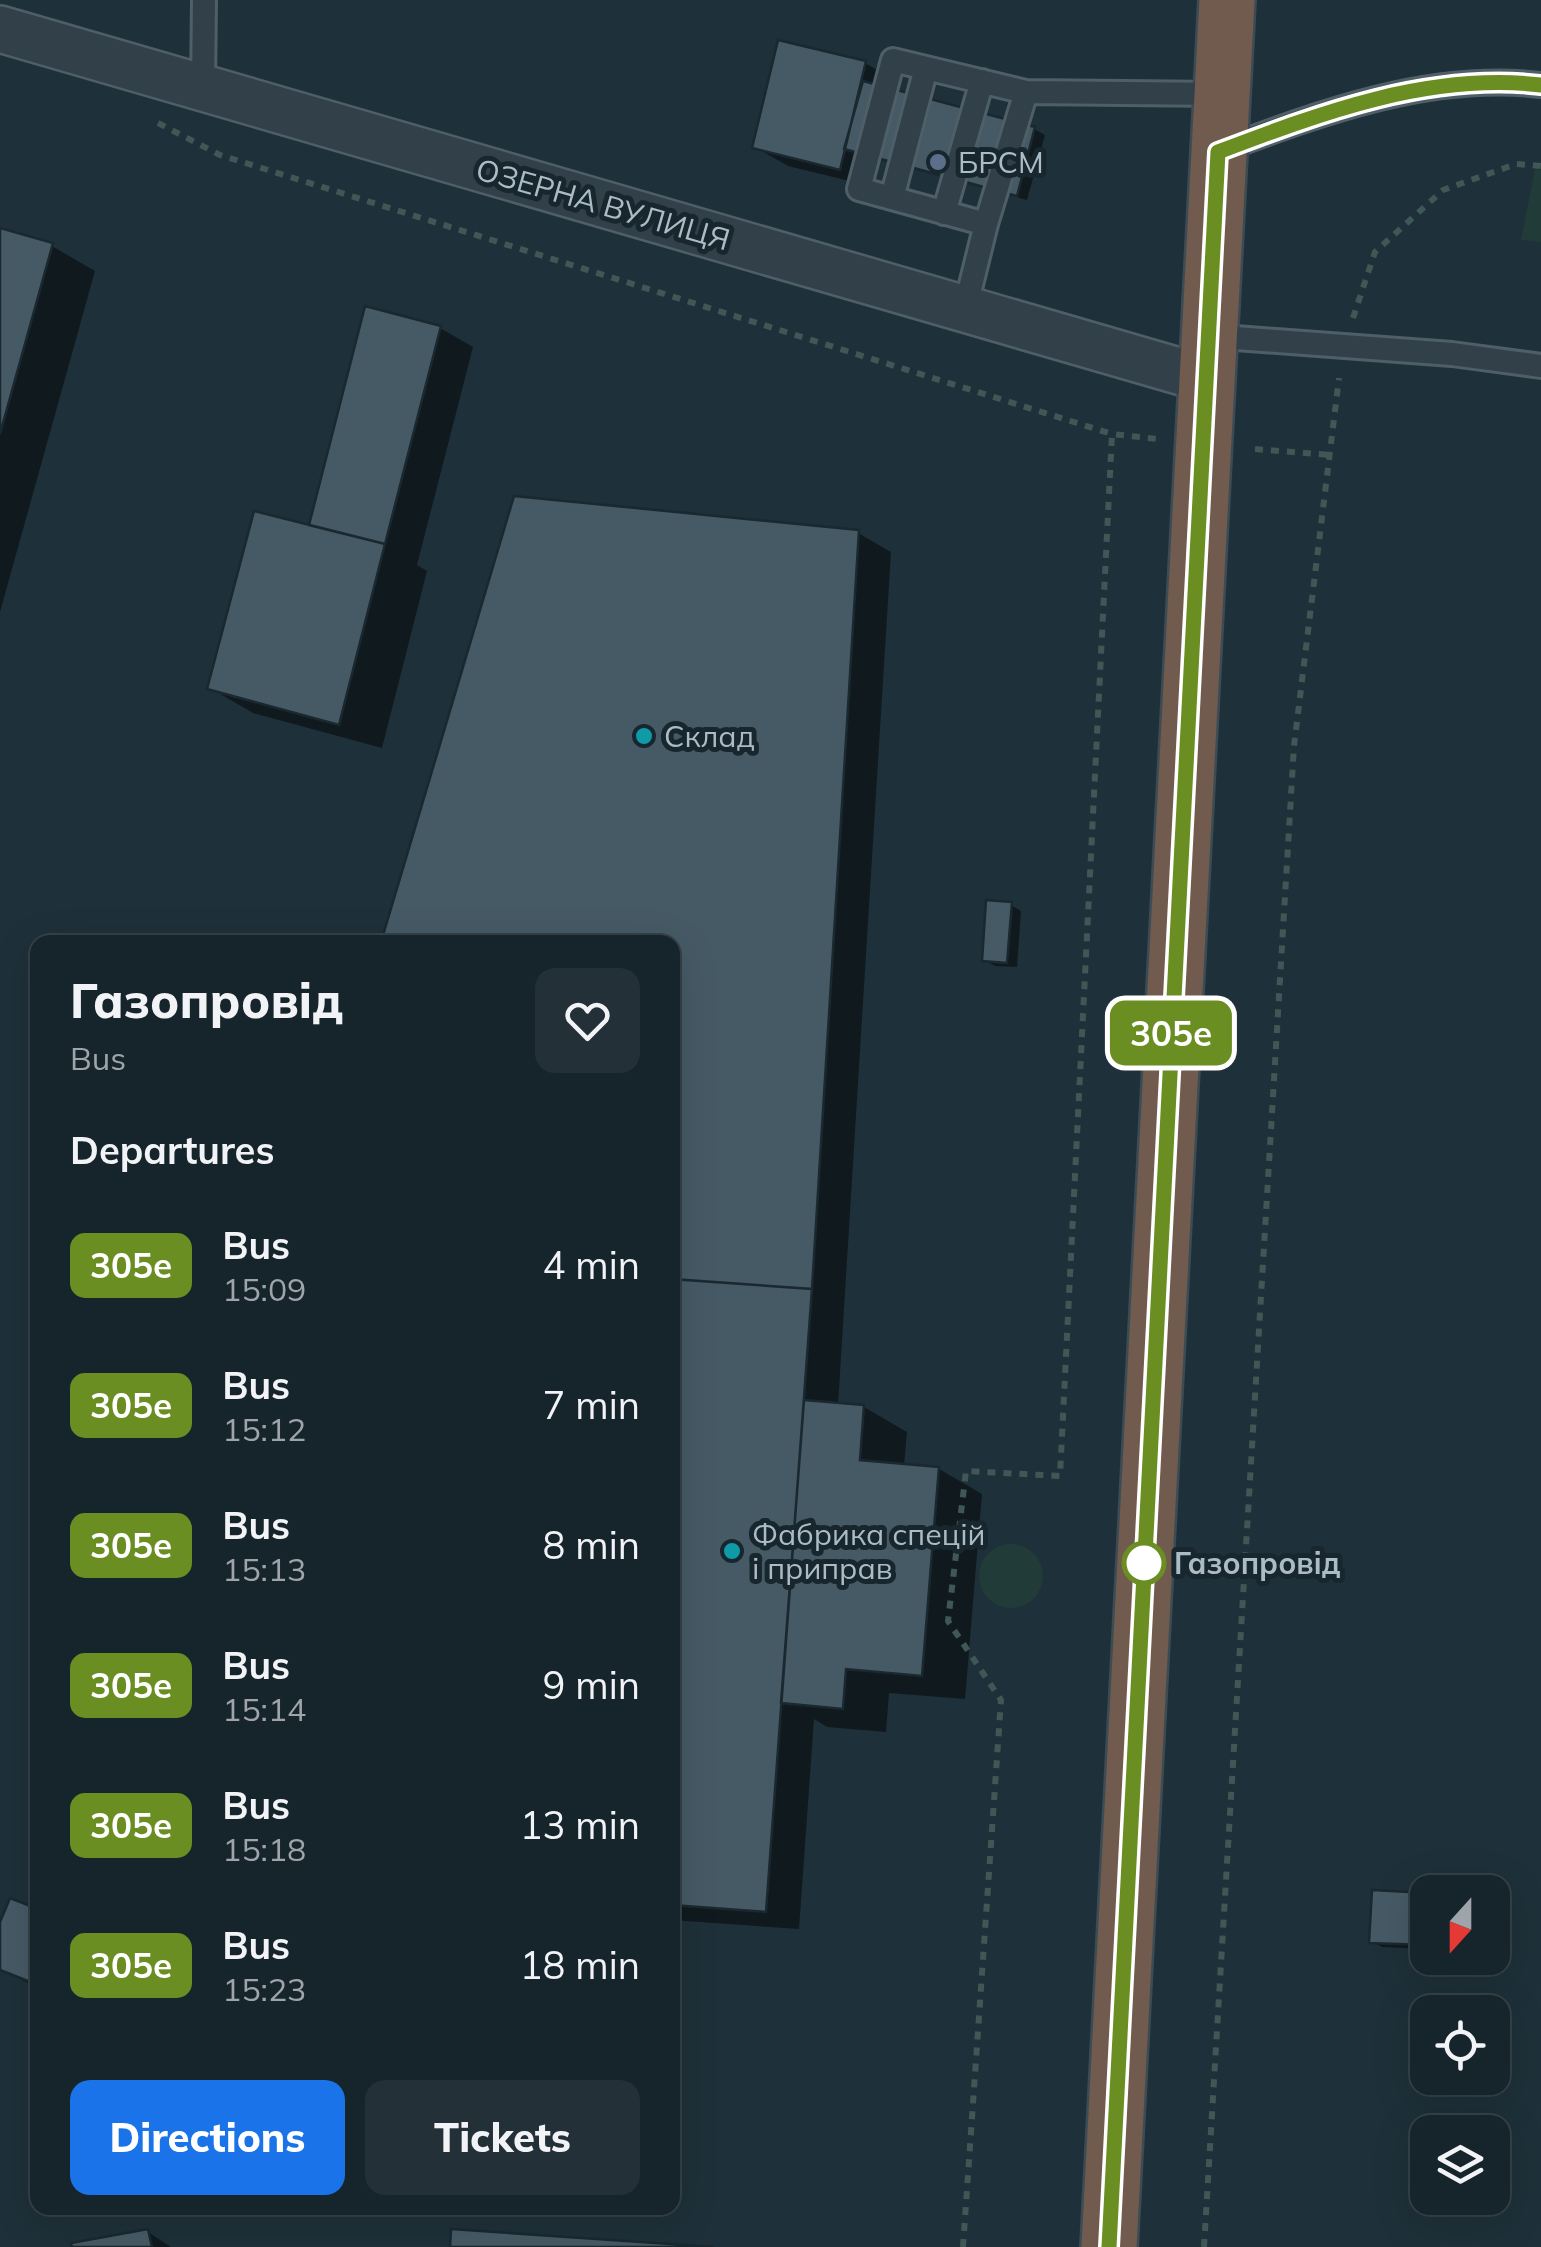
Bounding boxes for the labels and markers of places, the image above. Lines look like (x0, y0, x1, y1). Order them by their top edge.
place label: БРСМ (958, 143, 1044, 181)
marker: БРСМ (927, 151, 949, 173)
place label: Склад (664, 717, 755, 755)
marker: Склад (633, 725, 655, 747)
place label: Фабрика спецій і приправ (752, 1515, 985, 1587)
marker: Фабрика спецій і приправ (721, 1540, 743, 1562)
marker: Газопровiд (1123, 1542, 1165, 1584)
place label: Газопровiд (1174, 1544, 1341, 1582)

